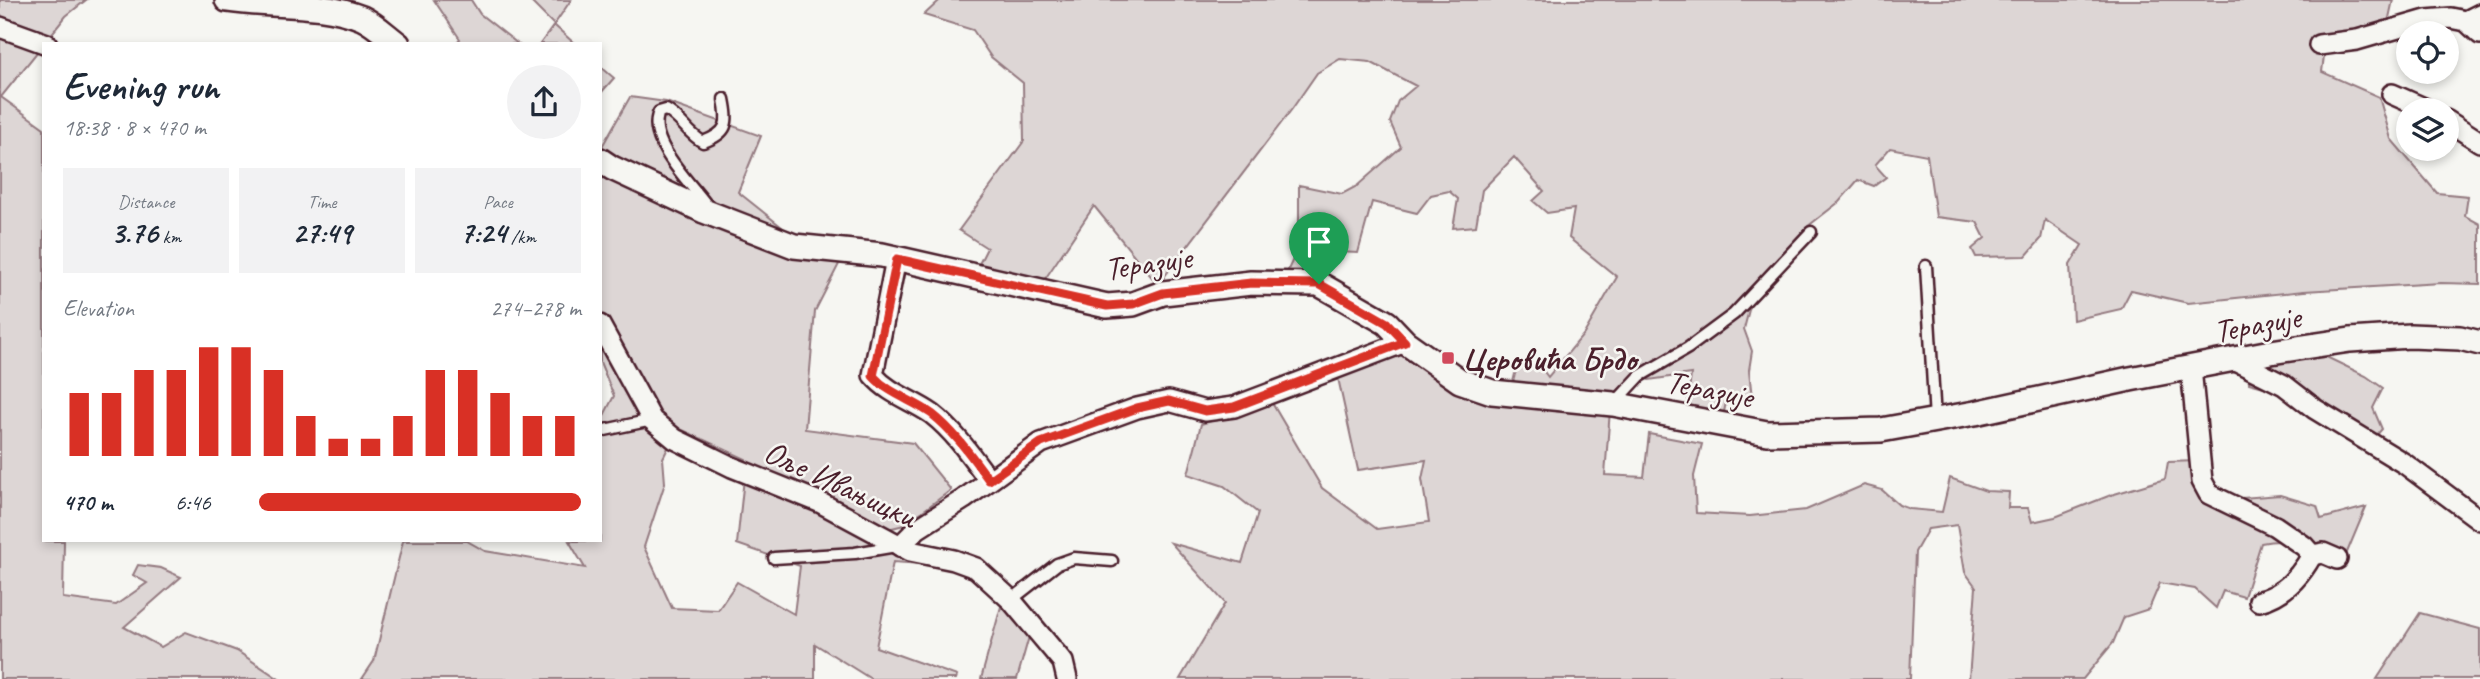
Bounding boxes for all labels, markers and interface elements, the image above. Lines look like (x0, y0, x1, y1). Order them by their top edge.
map controls (2396, 21, 2459, 161)
button: locate (2396, 21, 2459, 84)
text: Evening run (63, 63, 219, 110)
button: share (507, 65, 581, 139)
button: layers (2396, 98, 2459, 161)
text: 18:38 · 8 × 470 m (63, 113, 206, 142)
text: Distance (118, 190, 174, 214)
text: Time (307, 190, 337, 214)
text: Pace (483, 190, 513, 214)
pin (1289, 212, 1349, 284)
text: 3.76 (111, 214, 158, 252)
text: 27:49 (292, 214, 352, 252)
text: 7:24 (460, 214, 506, 252)
icon: arrive (1300, 223, 1338, 261)
text: km (158, 225, 181, 249)
text: /km (506, 225, 536, 249)
street label: Теразије (1102, 236, 1197, 290)
text: Elevation (63, 294, 134, 323)
text: 274–278 m (490, 294, 581, 323)
street label: Теразије (2211, 295, 2306, 352)
place label: Церовића Брдо (1462, 338, 1640, 380)
marker: Церовића Брдо (1440, 350, 1456, 366)
street label: Теразије (1663, 360, 1759, 418)
street label: Оље Ивањицки (757, 430, 926, 539)
text: 470 m (63, 488, 113, 517)
text: 6:46 (175, 488, 211, 517)

